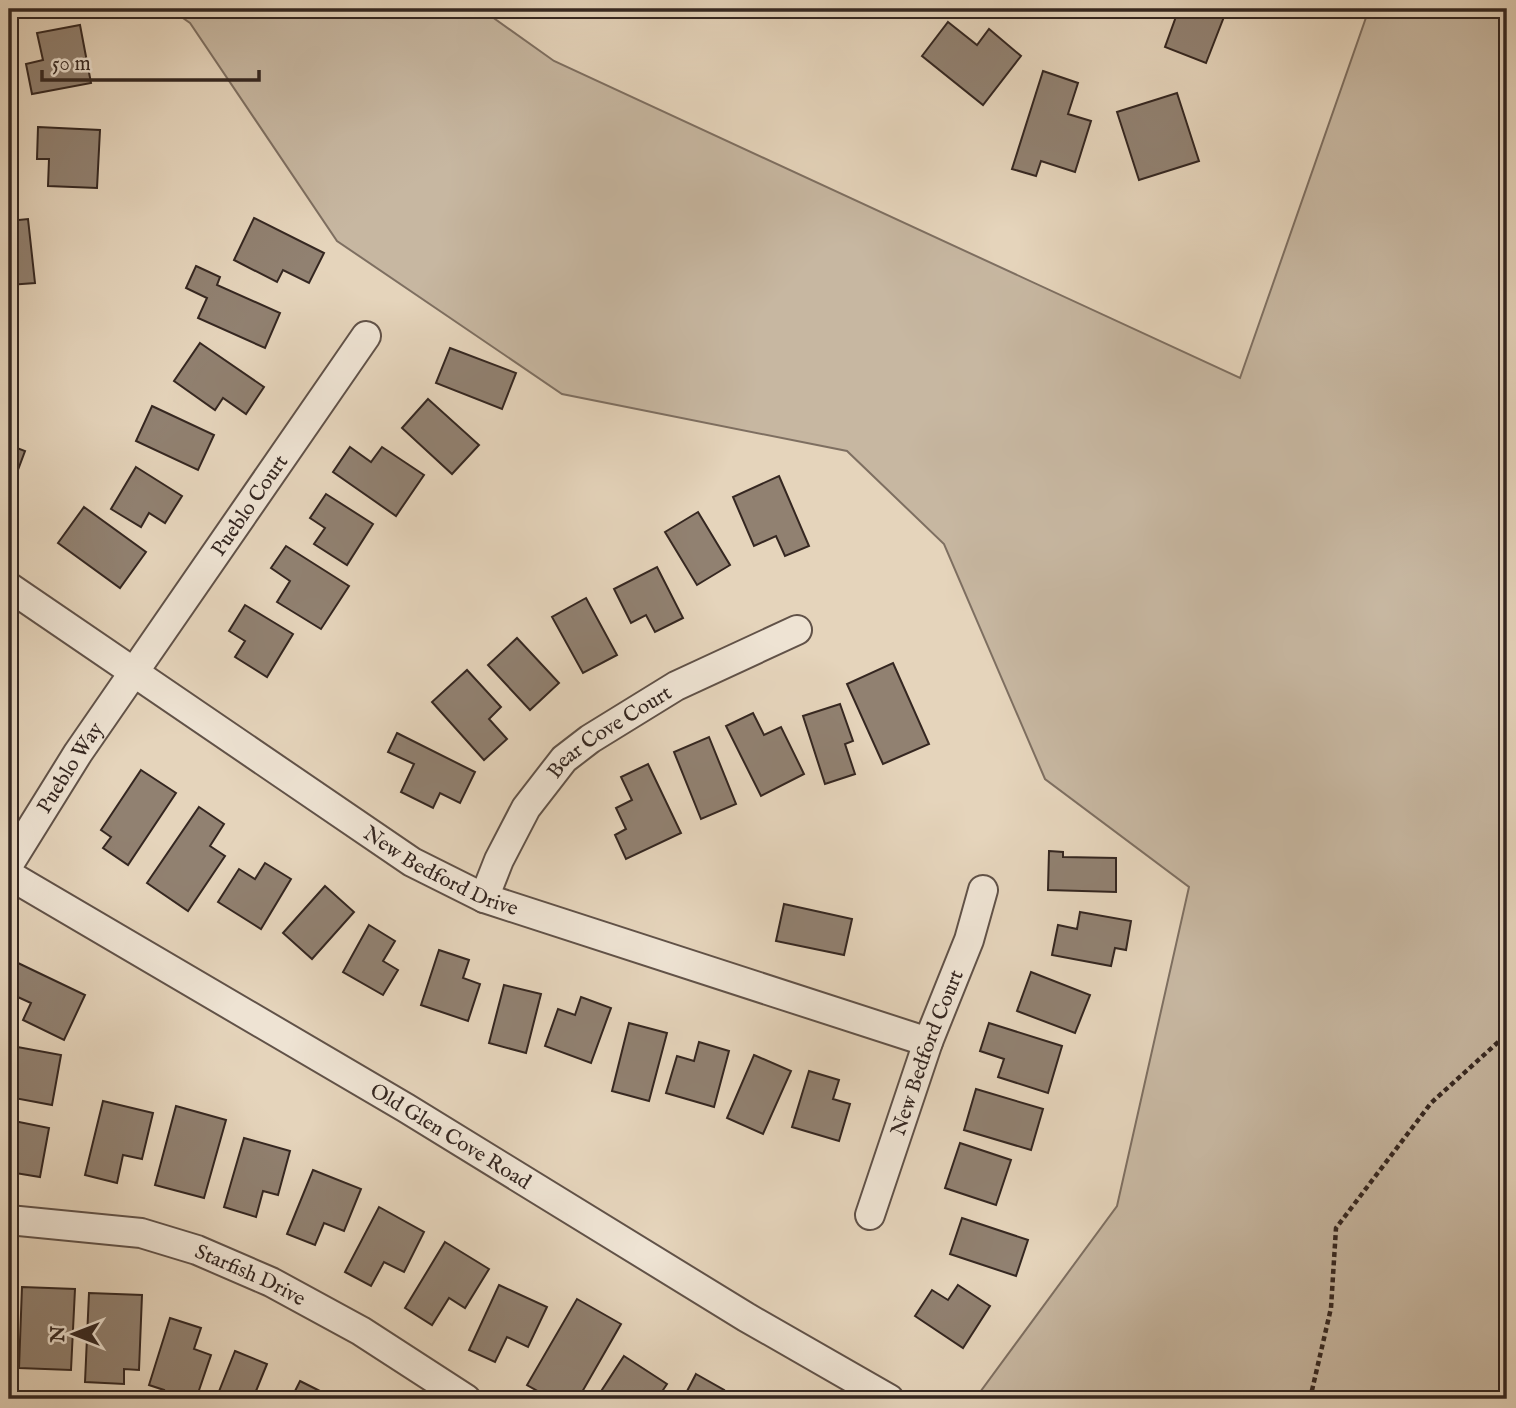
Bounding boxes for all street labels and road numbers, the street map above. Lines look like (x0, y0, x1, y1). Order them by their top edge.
street label: Pueblo Court (206, 450, 295, 562)
street label: Bear Cove Court (542, 680, 677, 785)
street label: Pueblo Way (32, 717, 111, 819)
street label: New Bedford Drive (358, 821, 522, 923)
street label: New Bedford Court (886, 966, 971, 1140)
street label: Old Glen Cove Road (365, 1078, 536, 1197)
street label: Starfish Drive (190, 1239, 310, 1313)

